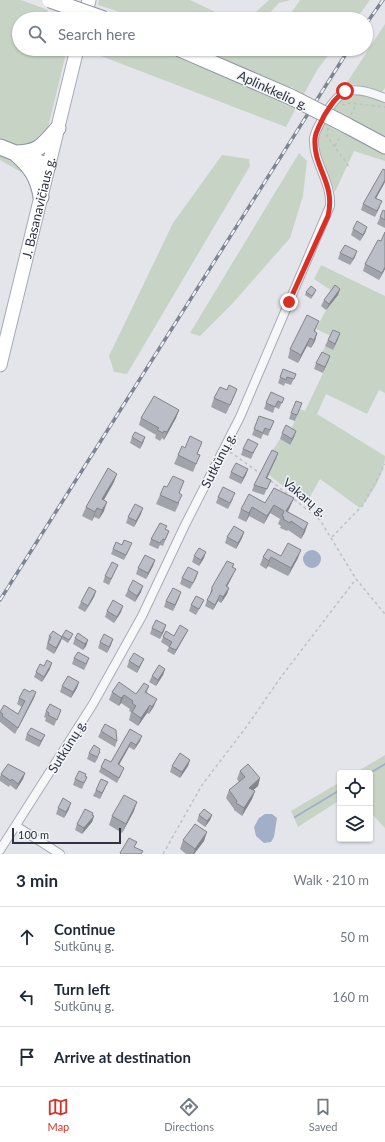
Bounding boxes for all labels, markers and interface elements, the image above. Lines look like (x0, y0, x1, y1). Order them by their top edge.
search box (12, 12, 373, 56)
icon: search (26, 23, 48, 45)
text: Search here (58, 25, 135, 43)
street label: Aplinkkelio g. (235, 67, 311, 113)
route start (336, 82, 354, 100)
street label: J. Basanavičiaus g. (18, 155, 58, 260)
route end (280, 293, 298, 311)
street label: Sutkūnų g. (197, 429, 239, 491)
street label: Vakarų g. (280, 474, 330, 520)
street label: Sutkūnų g. (44, 716, 90, 776)
map controls (337, 770, 373, 842)
button: locate (337, 770, 373, 806)
button: layers (337, 806, 373, 842)
scale bar (12, 826, 121, 845)
text: 100 m (18, 828, 49, 841)
text: 3 min (16, 870, 58, 891)
text: Walk · 210 m (293, 872, 369, 888)
text: Continue (54, 920, 115, 938)
icon: ahead (16, 926, 38, 948)
text: 50 m (340, 929, 369, 945)
text: Sutkūnų g. (54, 938, 114, 954)
text: Turn left (54, 980, 110, 998)
icon: left (16, 986, 38, 1008)
text: 160 m (332, 989, 369, 1005)
text: Sutkūnų g. (54, 998, 114, 1014)
icon: arrive (16, 1046, 38, 1068)
text: Arrive at destination (54, 1048, 191, 1066)
tab: Map (47, 1096, 69, 1133)
tab: Directions (164, 1096, 214, 1133)
tab: Saved (309, 1096, 338, 1133)

